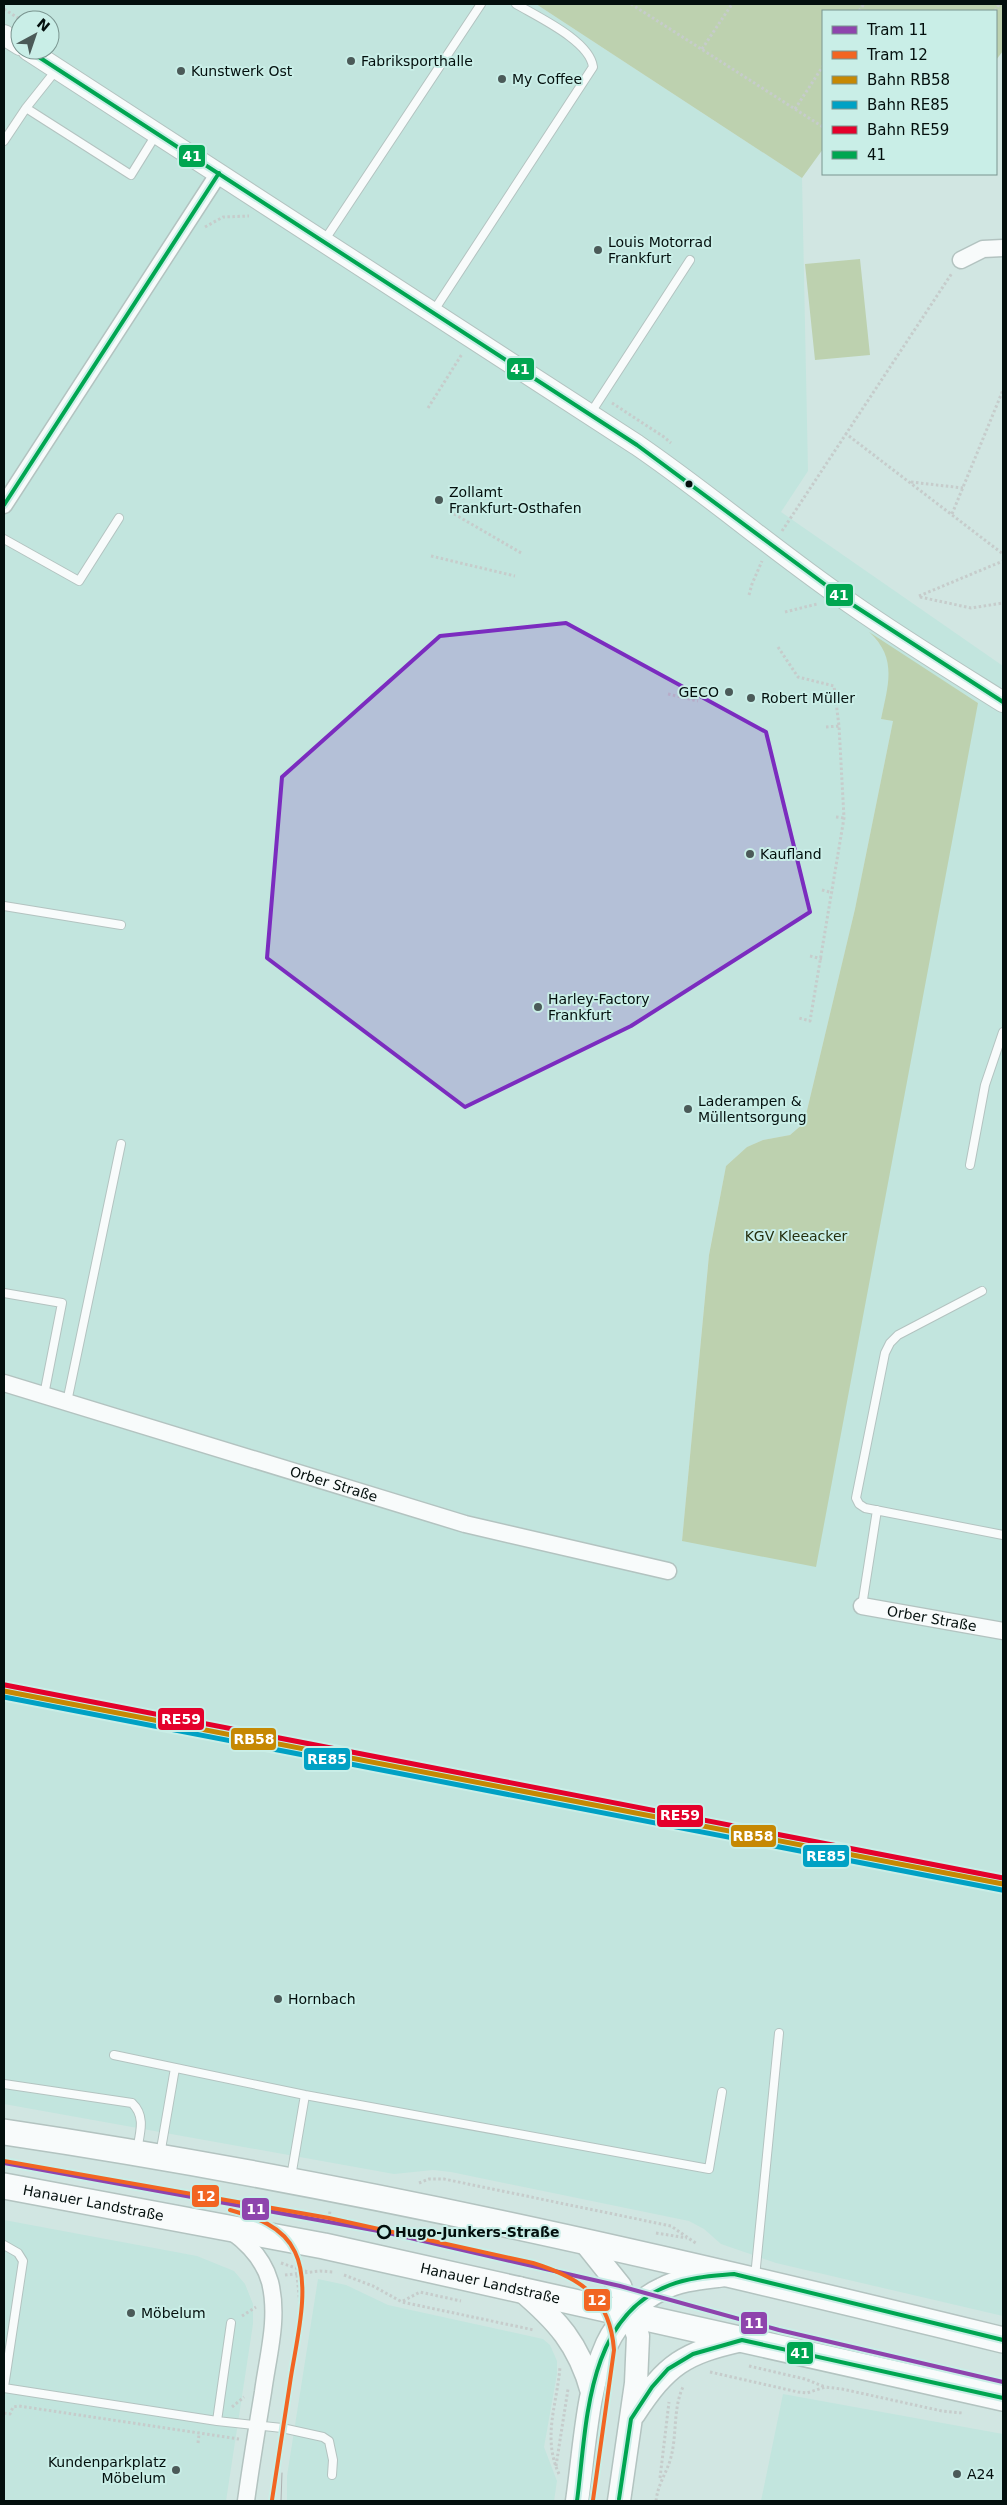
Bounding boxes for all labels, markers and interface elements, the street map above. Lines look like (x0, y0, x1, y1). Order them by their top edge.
north arrow (10, 10, 60, 60)
legend (822, 10, 997, 175)
text: N (34, 15, 53, 35)
text: Tram 11 (866, 21, 928, 39)
text: Tram 12 (866, 46, 928, 64)
place label: Fabriksporthalle (361, 53, 473, 69)
marker: Fabriksporthalle (345, 55, 357, 67)
place label: Kunstwerk Ost (191, 63, 293, 79)
marker: Kunstwerk Ost (175, 65, 187, 77)
place label: My Coffee (512, 71, 582, 87)
text: Bahn RB58 (867, 71, 950, 89)
marker: My Coffee (496, 73, 508, 85)
text: Bahn RE85 (867, 96, 949, 114)
text: Bahn RE59 (867, 121, 949, 139)
line badge: 41 (178, 144, 206, 168)
text: 41 (867, 146, 886, 164)
text: 41 (182, 148, 202, 164)
place label: Louis Motorrad Frankfurt (608, 234, 712, 266)
marker: Louis Motorrad Frankfurt (592, 244, 604, 256)
line badge: 41 (506, 357, 535, 381)
text: 41 (510, 361, 530, 377)
unlabelled marker (684, 479, 694, 489)
place label: Zollamt Frankfurt-Osthafen (449, 484, 582, 516)
marker: Zollamt Frankfurt-Osthafen (433, 494, 445, 506)
line badge: 41 (825, 583, 854, 607)
text: 41 (829, 587, 849, 603)
place label: GECO (679, 684, 719, 700)
marker: GECO (723, 686, 735, 698)
place label: Robert Müller (761, 690, 855, 706)
marker: Robert Müller (745, 692, 757, 704)
place label: Kaufland (760, 846, 822, 862)
marker: Kaufland (744, 848, 756, 860)
place label: Harley-Factory Frankfurt (548, 991, 650, 1023)
marker: Harley-Factory Frankfurt (532, 1001, 544, 1013)
place label: Laderampen & Müllentsorgung (698, 1093, 807, 1125)
marker: Laderampen & Müllentsorgung (682, 1103, 694, 1115)
park label: KGV Kleeacker (745, 1228, 848, 1244)
street label: Orber Straße (288, 1463, 380, 1505)
street label: Orber Straße (886, 1603, 978, 1634)
line badge: RE59 (157, 1707, 205, 1731)
text: RE59 (161, 1711, 201, 1727)
line badge: RB58 (230, 1727, 277, 1751)
text: RB58 (234, 1731, 274, 1747)
line badge: RE85 (303, 1747, 351, 1771)
text: RE85 (307, 1751, 347, 1767)
line badge: RE59 (656, 1804, 704, 1828)
text: RE59 (660, 1807, 700, 1823)
line badge: RB58 (730, 1824, 777, 1848)
text: RB58 (733, 1828, 773, 1844)
line badge: RE85 (802, 1844, 850, 1868)
text: RE85 (806, 1848, 846, 1864)
place label: Hornbach (288, 1991, 356, 2007)
marker: Hornbach (272, 1993, 284, 2005)
street label: Hanauer Landstraße (22, 2182, 165, 2224)
line badge: 12 (191, 2184, 220, 2208)
text: 12 (196, 2188, 216, 2204)
line badge: 11 (241, 2197, 270, 2221)
text: 11 (246, 2201, 266, 2217)
place label: Hugo-Junkers-Straße (395, 2224, 559, 2240)
marker: Hugo-Junkers-Straße (377, 2225, 391, 2239)
street label: Hanauer Landstraße (419, 2260, 562, 2307)
line badge: 12 (583, 2288, 611, 2312)
text: 12 (587, 2292, 607, 2308)
place label: Möbelum (141, 2305, 206, 2321)
marker: Möbelum (125, 2307, 137, 2319)
line badge: 11 (740, 2311, 768, 2335)
text: 11 (744, 2315, 764, 2331)
line badge: 41 (786, 2341, 814, 2365)
text: 41 (790, 2345, 810, 2361)
place label: Kundenparkplatz Möbelum (48, 2454, 166, 2486)
marker: Kundenparkplatz Möbelum (170, 2464, 182, 2476)
place label: A24 (967, 2466, 994, 2482)
marker: A24 (951, 2468, 963, 2480)

